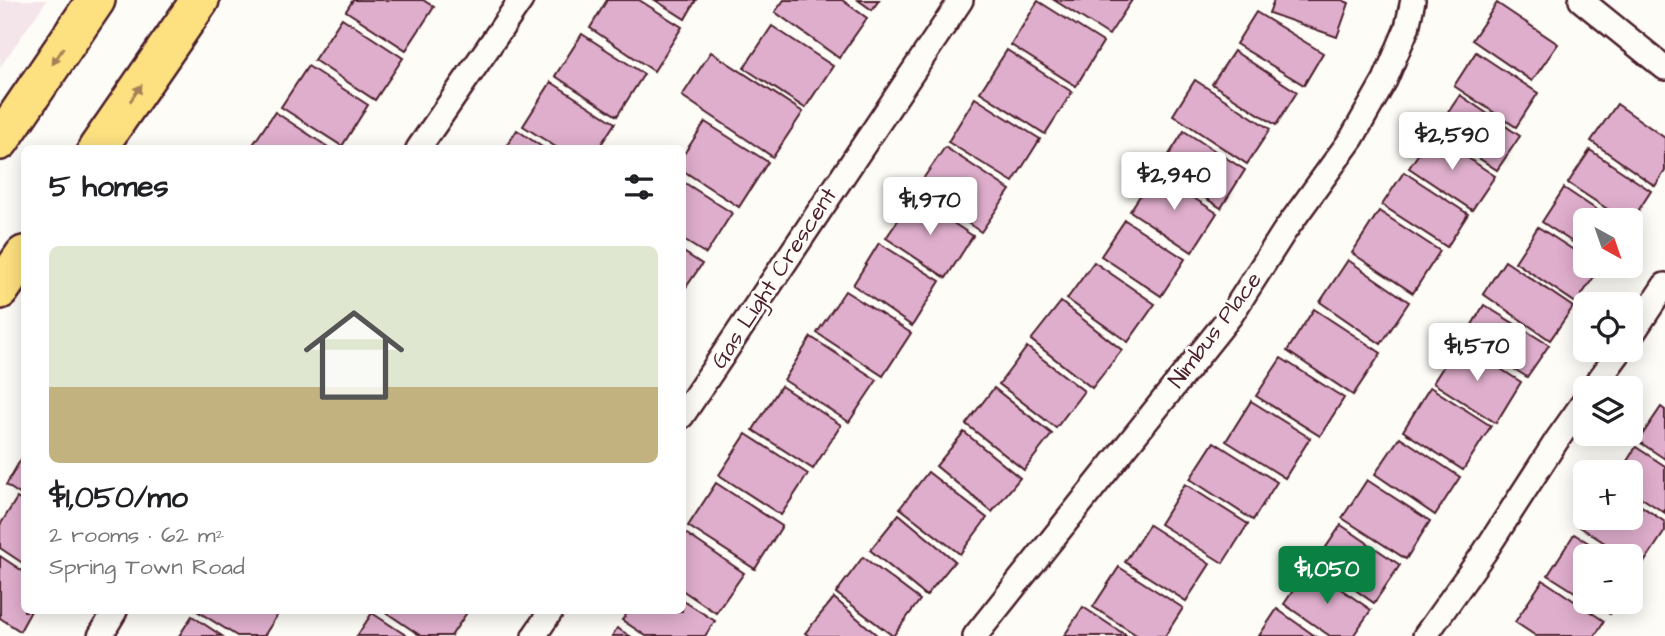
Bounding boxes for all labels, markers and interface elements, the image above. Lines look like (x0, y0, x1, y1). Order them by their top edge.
one-way arrow (51, 47, 64, 66)
one-way arrow (129, 83, 142, 102)
pin: $2,590 (1395, 113, 1509, 172)
text: $2,590 (1415, 119, 1489, 151)
pin: $2,940 (1117, 152, 1231, 212)
text: $2,940 (1137, 159, 1211, 191)
text: 5 homes (49, 166, 169, 208)
icon: filters (620, 168, 658, 206)
pin: $1,970 (873, 177, 987, 237)
street label: Gas Light Crescent (703, 181, 846, 375)
text: $1,970 (899, 184, 961, 216)
north arrow (1573, 208, 1643, 278)
map controls (1573, 208, 1643, 614)
street label: Nimbus Place (1161, 265, 1269, 395)
icon: home (291, 292, 417, 418)
button: locate (1573, 292, 1643, 362)
pin: $1,570 (1420, 324, 1534, 383)
text: $1,570 (1445, 330, 1509, 362)
button: layers (1573, 376, 1643, 446)
button: + (1573, 460, 1643, 530)
text: $1,050/mo (49, 477, 188, 519)
text: 2 rooms · 62 m² (49, 519, 224, 551)
button: − (1573, 544, 1643, 614)
pin: $1,050 (1270, 546, 1384, 606)
text: Spring Town Road (49, 551, 245, 583)
text: $1,050 (1294, 553, 1360, 585)

